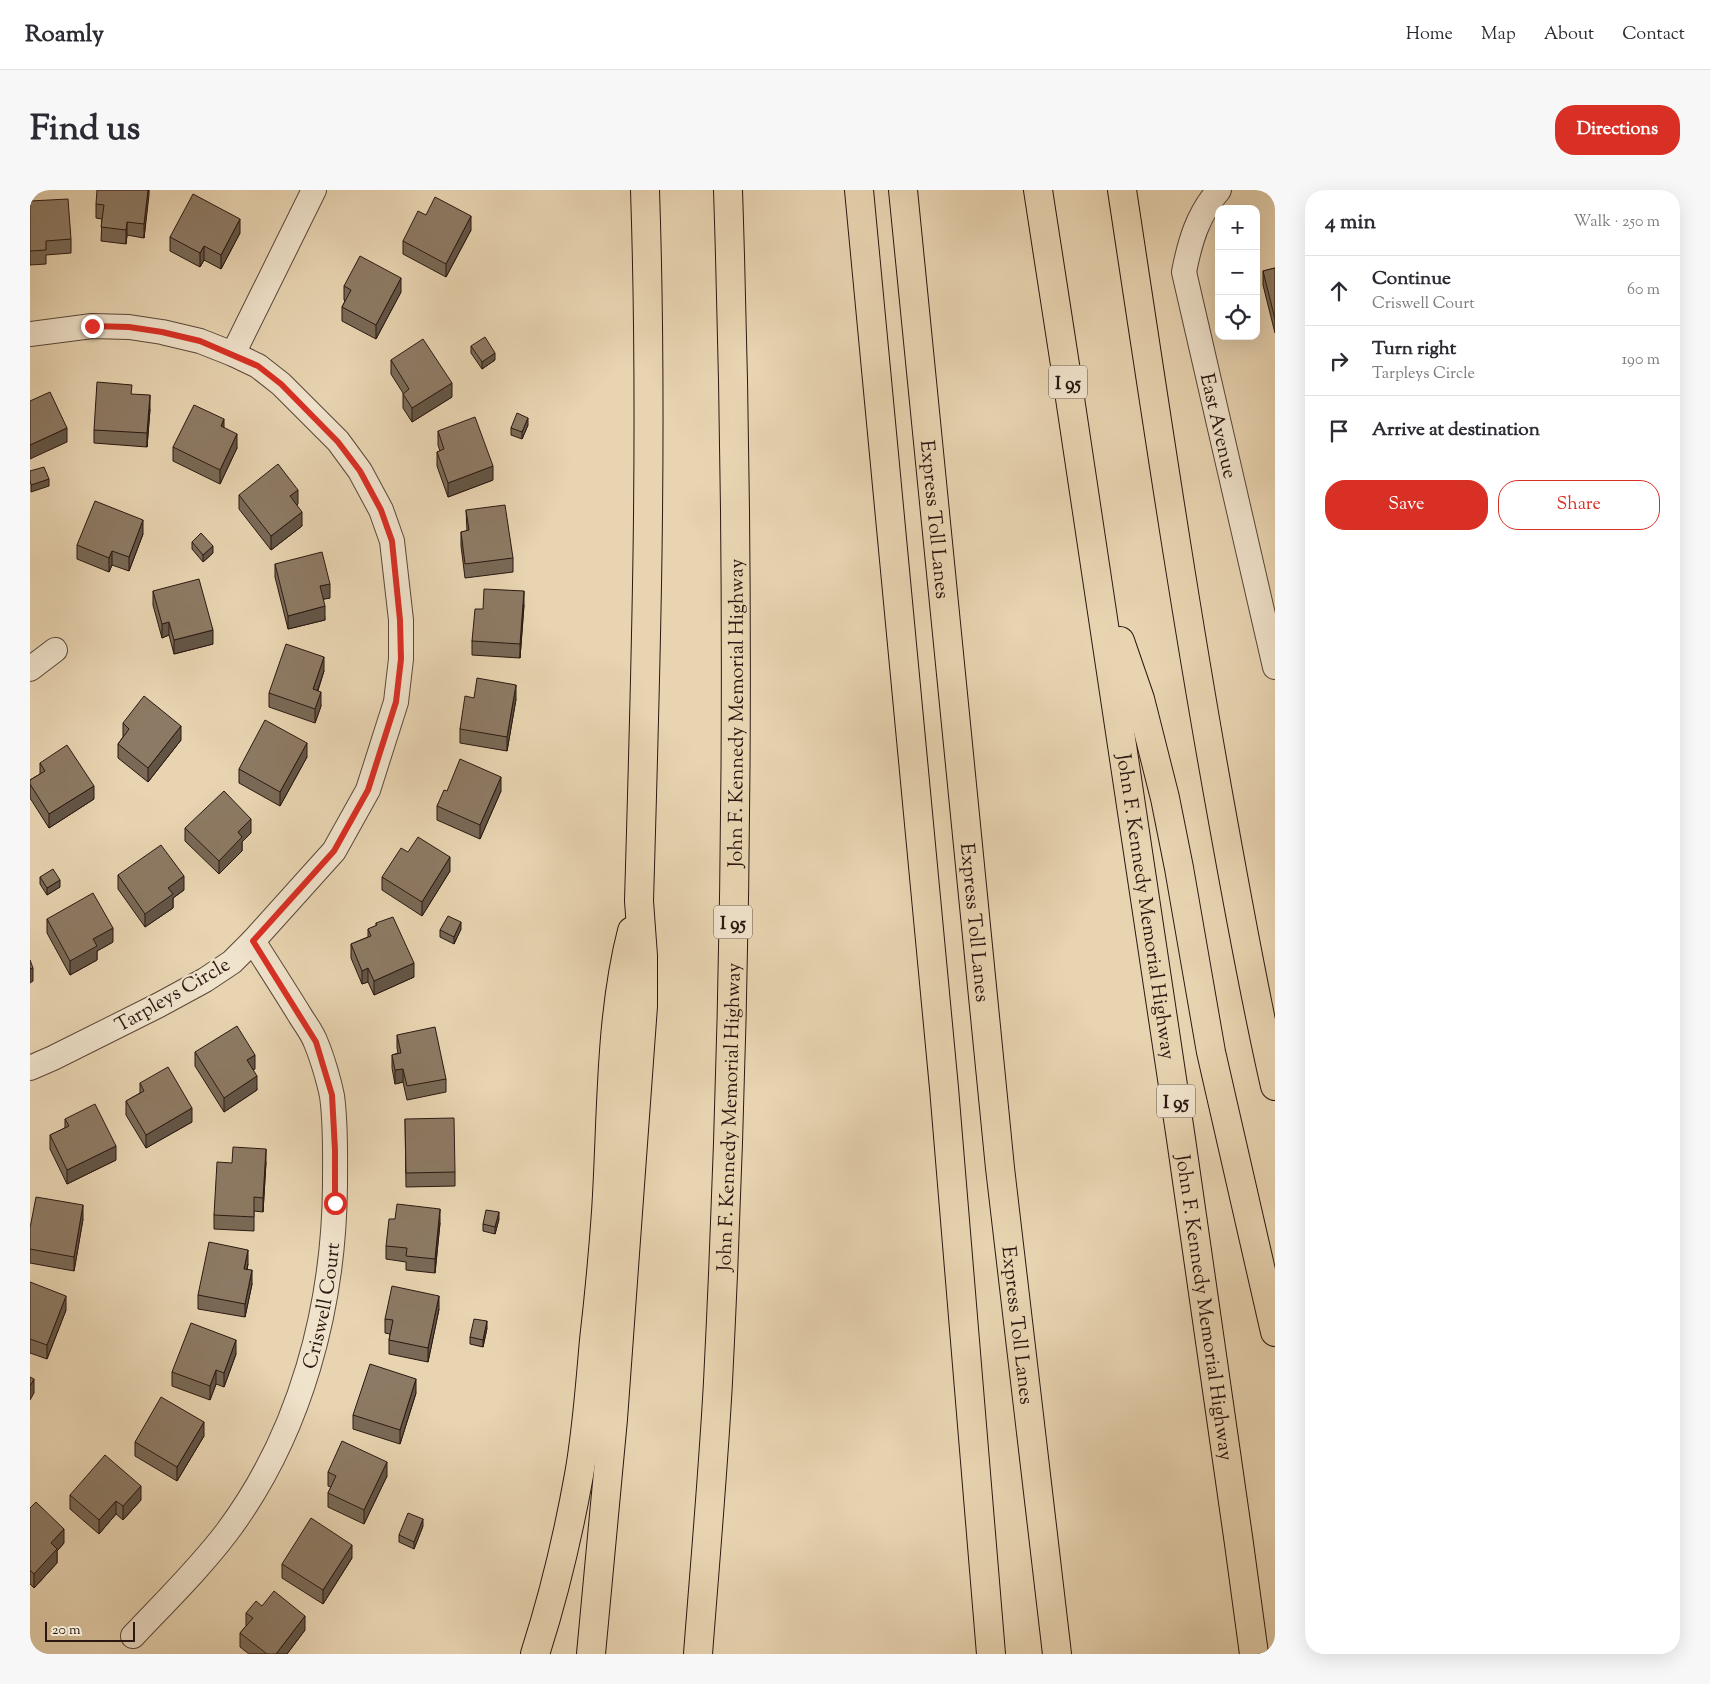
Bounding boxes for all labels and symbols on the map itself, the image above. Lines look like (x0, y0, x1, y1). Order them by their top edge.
route end (81, 315, 104, 338)
road number: I 95 (1049, 366, 1087, 398)
street label: East Avenue (1191, 371, 1243, 482)
street label: Express Toll Lanes (911, 439, 955, 601)
street label: John F. Kennedy Memorial Highway (722, 559, 753, 869)
street label: John F. Kennedy Memorial Highway (1107, 751, 1181, 1062)
street label: Express Toll Lanes (951, 842, 995, 1004)
road number: I 95 (714, 906, 752, 939)
street label: Tarpleys Circle (110, 951, 236, 1041)
street label: John F. Kennedy Memorial Highway (711, 962, 750, 1273)
road number: I 95 (1157, 1084, 1195, 1118)
street label: John F. Kennedy Memorial Highway (1166, 1152, 1239, 1463)
route start (324, 1192, 347, 1215)
street label: Criswell Court (297, 1241, 349, 1373)
street label: Express Toll Lanes (992, 1244, 1040, 1406)
scale bar (45, 1619, 135, 1642)

